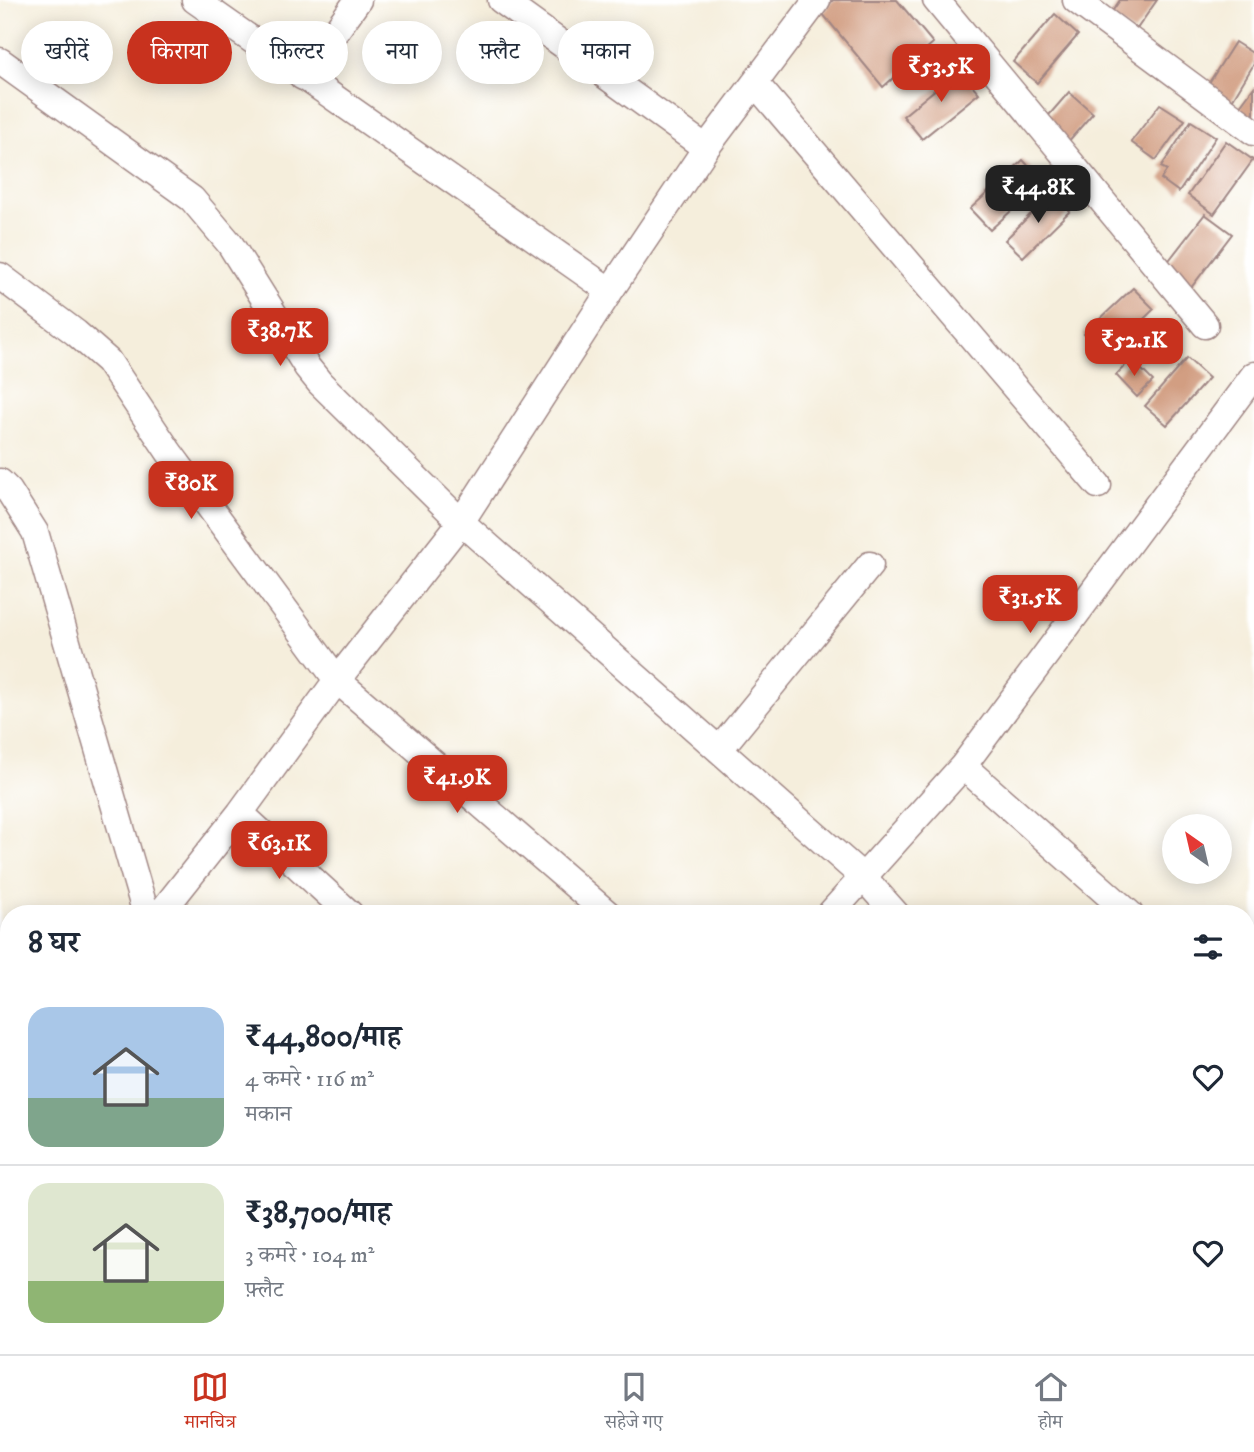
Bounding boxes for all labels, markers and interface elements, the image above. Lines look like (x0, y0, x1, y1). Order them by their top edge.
chip: खरीदें (21, 21, 113, 84)
chip: किराया (127, 21, 232, 84)
chip: फ़िल्टर (246, 21, 348, 84)
chip: नया (362, 21, 442, 84)
chip: फ़्लैट (456, 21, 544, 84)
chip: मकान (558, 21, 654, 84)
pin: ₹53.5K (884, 44, 998, 104)
text: ₹53.5K (908, 52, 974, 81)
pin: ₹44.8K (981, 166, 1095, 225)
text: ₹44.8K (1001, 173, 1075, 202)
pin: ₹38.7K (223, 308, 337, 368)
text: ₹38.7K (247, 316, 313, 345)
pin: ₹52.1K (1077, 318, 1191, 378)
text: ₹52.1K (1101, 326, 1167, 355)
pin: ₹80K (150, 462, 232, 521)
text: ₹80K (164, 469, 218, 498)
pin: ₹31.5K (973, 576, 1087, 635)
text: ₹31.5K (999, 583, 1061, 612)
pin: ₹41.9K (400, 756, 514, 815)
text: ₹41.9K (423, 763, 491, 792)
north arrow (1162, 814, 1232, 884)
map controls (1162, 814, 1232, 884)
pin: ₹63.1K (222, 822, 336, 881)
text: ₹63.1K (247, 829, 311, 858)
text: 8 घर (28, 925, 79, 962)
icon: filters (1189, 928, 1227, 966)
text: ₹44,800/माह (245, 1019, 401, 1056)
icon: home (84, 1035, 168, 1119)
icon: heart (1189, 1058, 1227, 1096)
text: 4 कमरे · 116 m² (245, 1065, 374, 1094)
text: मकान (245, 1100, 292, 1129)
text: ₹38,700/माह (245, 1195, 391, 1232)
icon: home (84, 1211, 168, 1295)
icon: heart (1189, 1234, 1227, 1272)
text: 3 कमरे · 104 m² (245, 1241, 375, 1270)
text: फ़्लैट (245, 1276, 283, 1305)
tab: मानचित्र (184, 1368, 236, 1440)
tab: सहेजे गए (605, 1368, 663, 1440)
tab: होम (1032, 1368, 1070, 1440)

